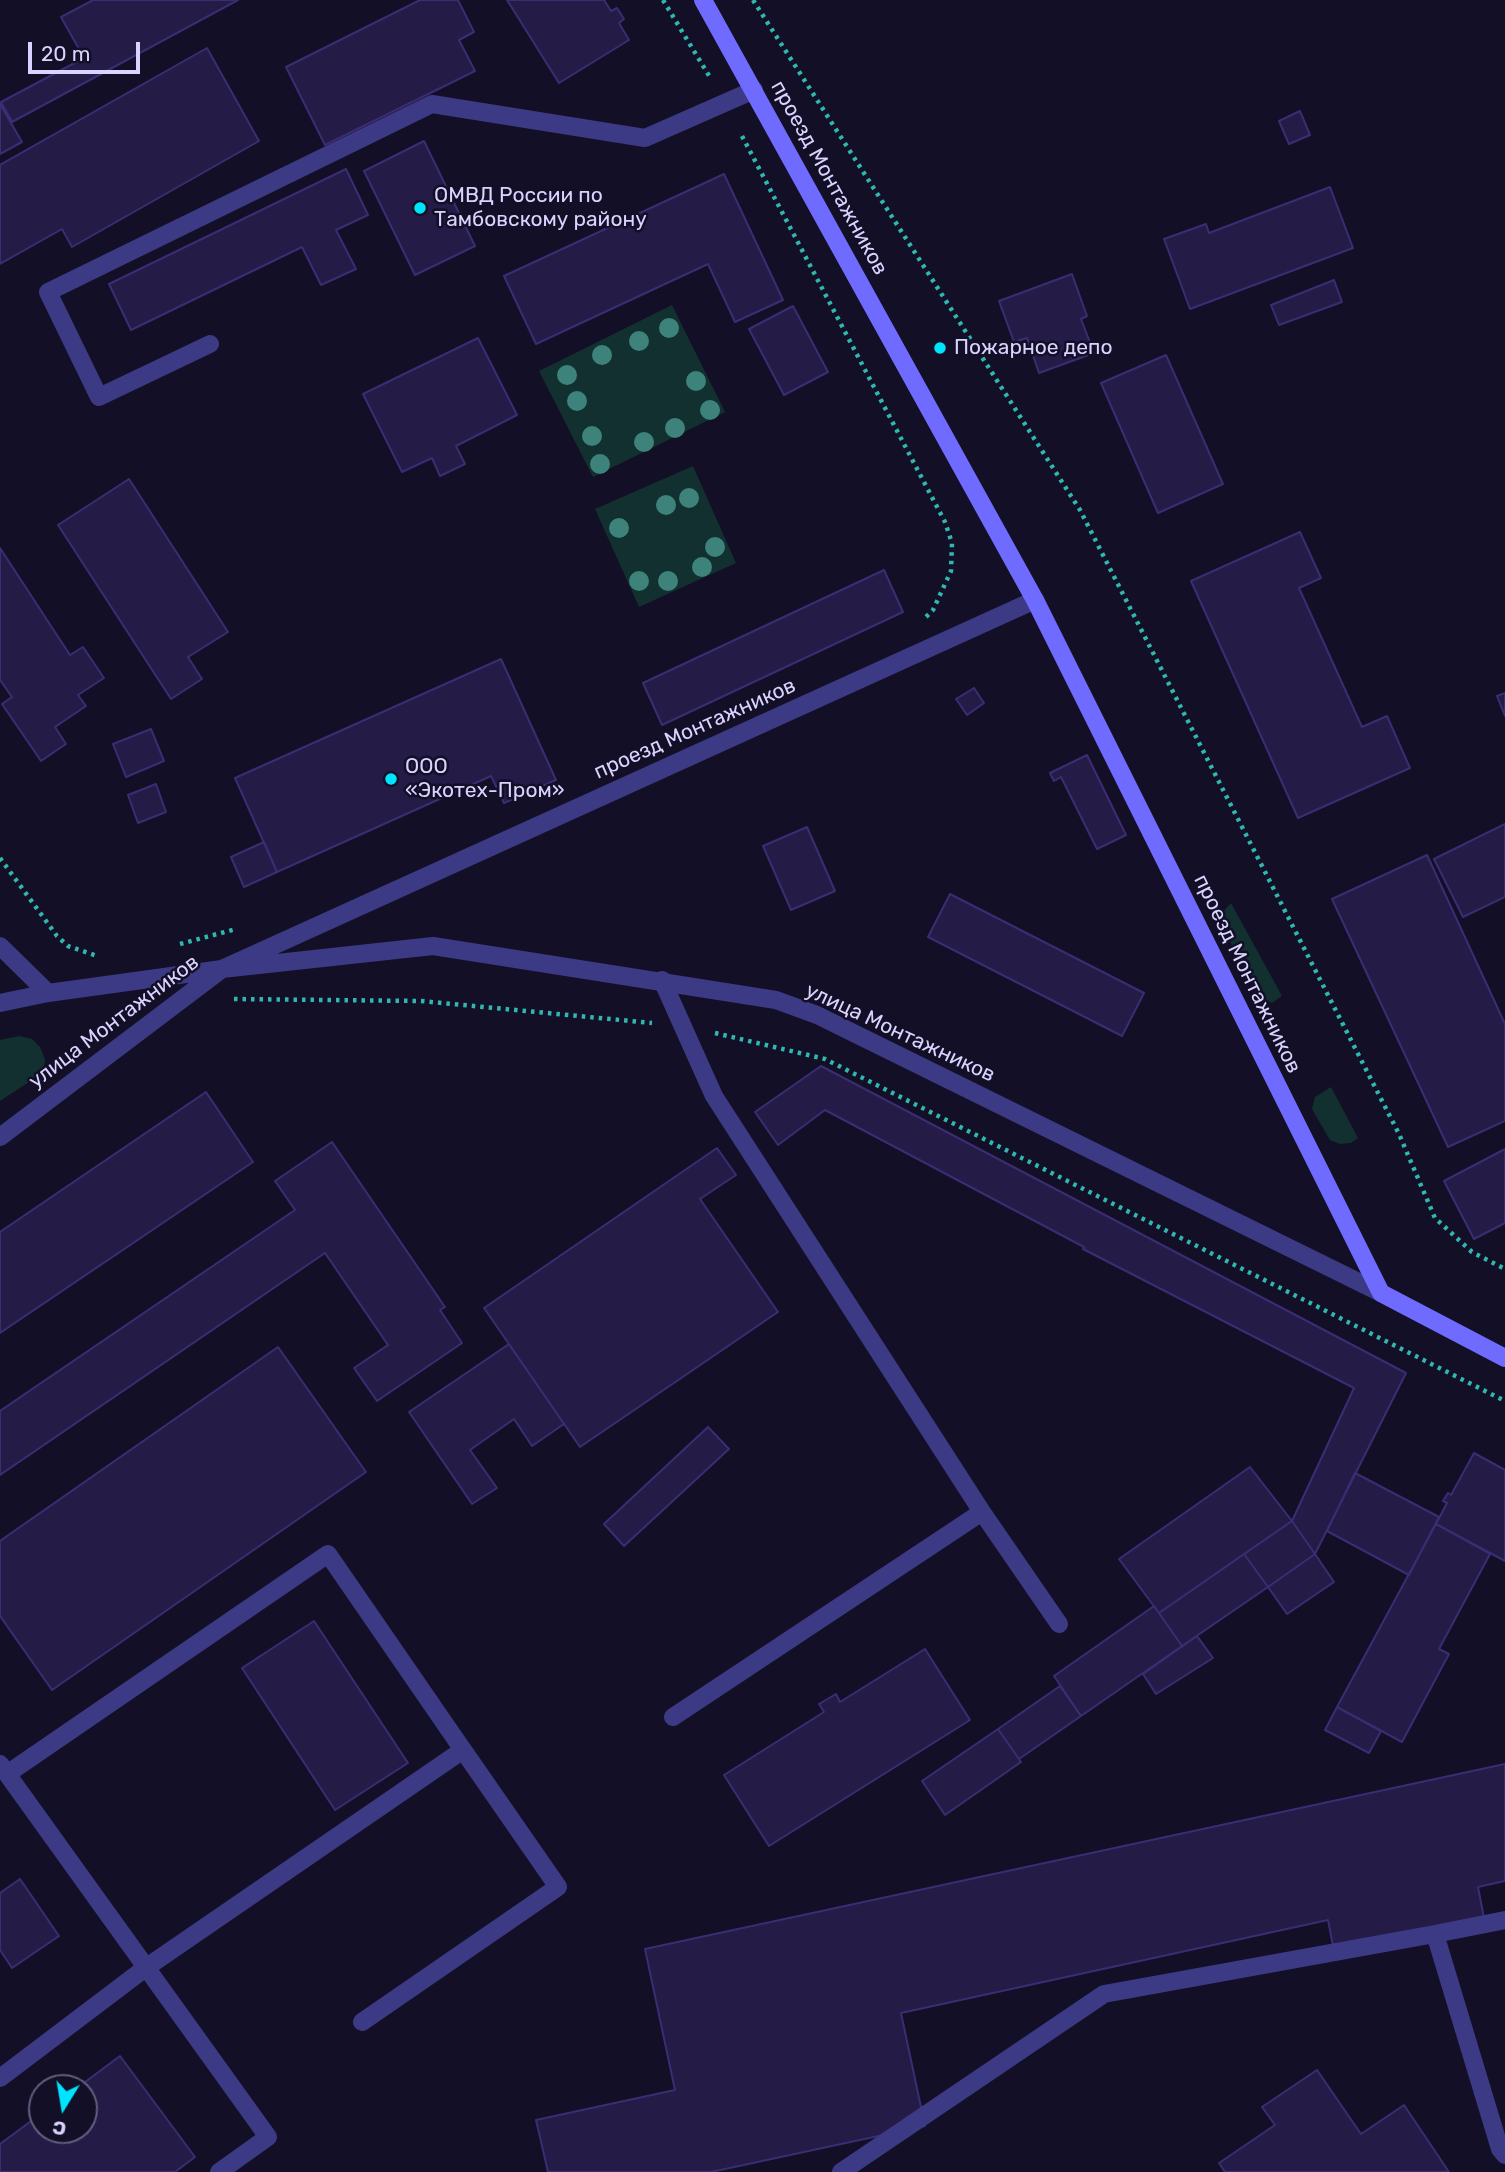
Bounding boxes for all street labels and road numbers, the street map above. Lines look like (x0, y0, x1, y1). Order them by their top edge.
street label: проезд Монтажников (765, 77, 893, 279)
street label: проезд Монтажников (590, 673, 800, 785)
street label: проезд Монтажников (1188, 870, 1306, 1078)
street label: улица Монтажников (24, 950, 204, 1094)
street label: улица Монтажников (801, 978, 999, 1088)

